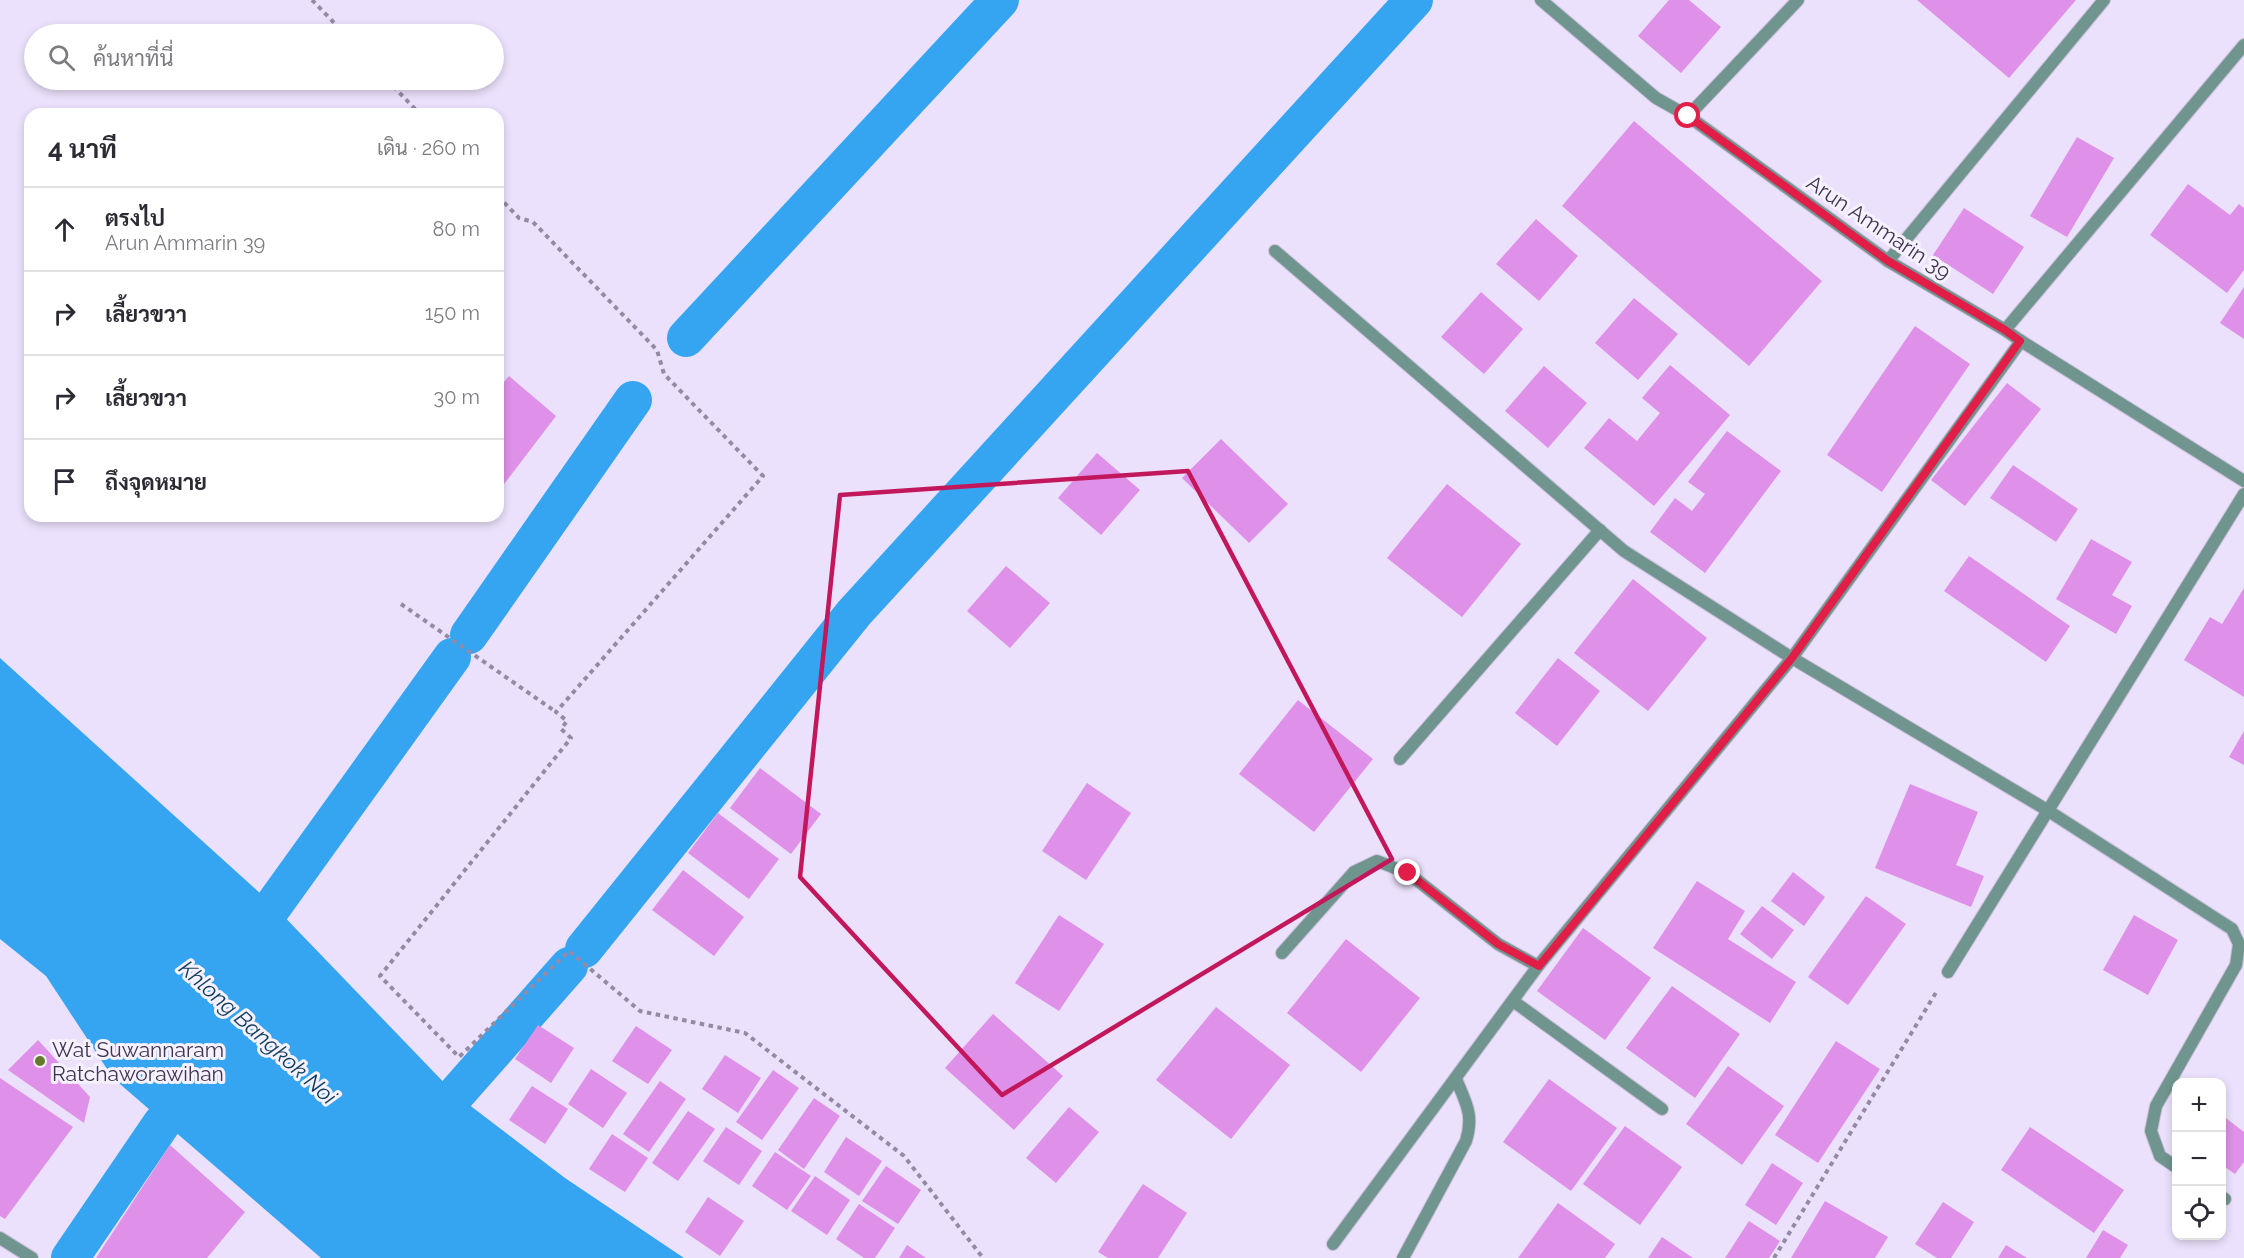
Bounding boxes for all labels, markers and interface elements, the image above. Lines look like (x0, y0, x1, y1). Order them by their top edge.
search box (24, 24, 504, 90)
icon: search (45, 41, 78, 74)
text: ค้นหาที่นี่ (93, 45, 173, 71)
route start (1674, 102, 1700, 128)
text: 4 นาที (48, 134, 117, 164)
text: เดิน · 260 m (377, 136, 480, 160)
street label: Arun Ammarin 39 (1802, 170, 1956, 284)
text: ตรงไป (105, 205, 165, 231)
icon: ahead (48, 213, 81, 246)
text: 80 m (432, 217, 480, 241)
text: Arun Ammarin 39 (105, 231, 265, 255)
icon: right (48, 297, 81, 330)
text: เลี้ยวขวา (105, 301, 187, 327)
text: 150 m (425, 301, 480, 325)
icon: right (48, 381, 81, 414)
text: เลี้ยวขวา (105, 385, 187, 411)
text: 30 m (434, 385, 480, 409)
icon: arrive (48, 465, 81, 498)
text: ถึงจุดหมาย (105, 469, 207, 495)
route end (1394, 859, 1420, 885)
water label: Khlong Bangkok Noi (174, 955, 343, 1110)
place label: Wat Suwannaram Ratchaworawihan (52, 1037, 224, 1086)
marker: Wat Suwannaram Ratchaworawihan (33, 1054, 47, 1068)
map controls (2172, 1078, 2226, 1240)
button: + (2172, 1078, 2226, 1132)
button: − (2172, 1132, 2226, 1186)
button: locate (2172, 1186, 2226, 1240)

